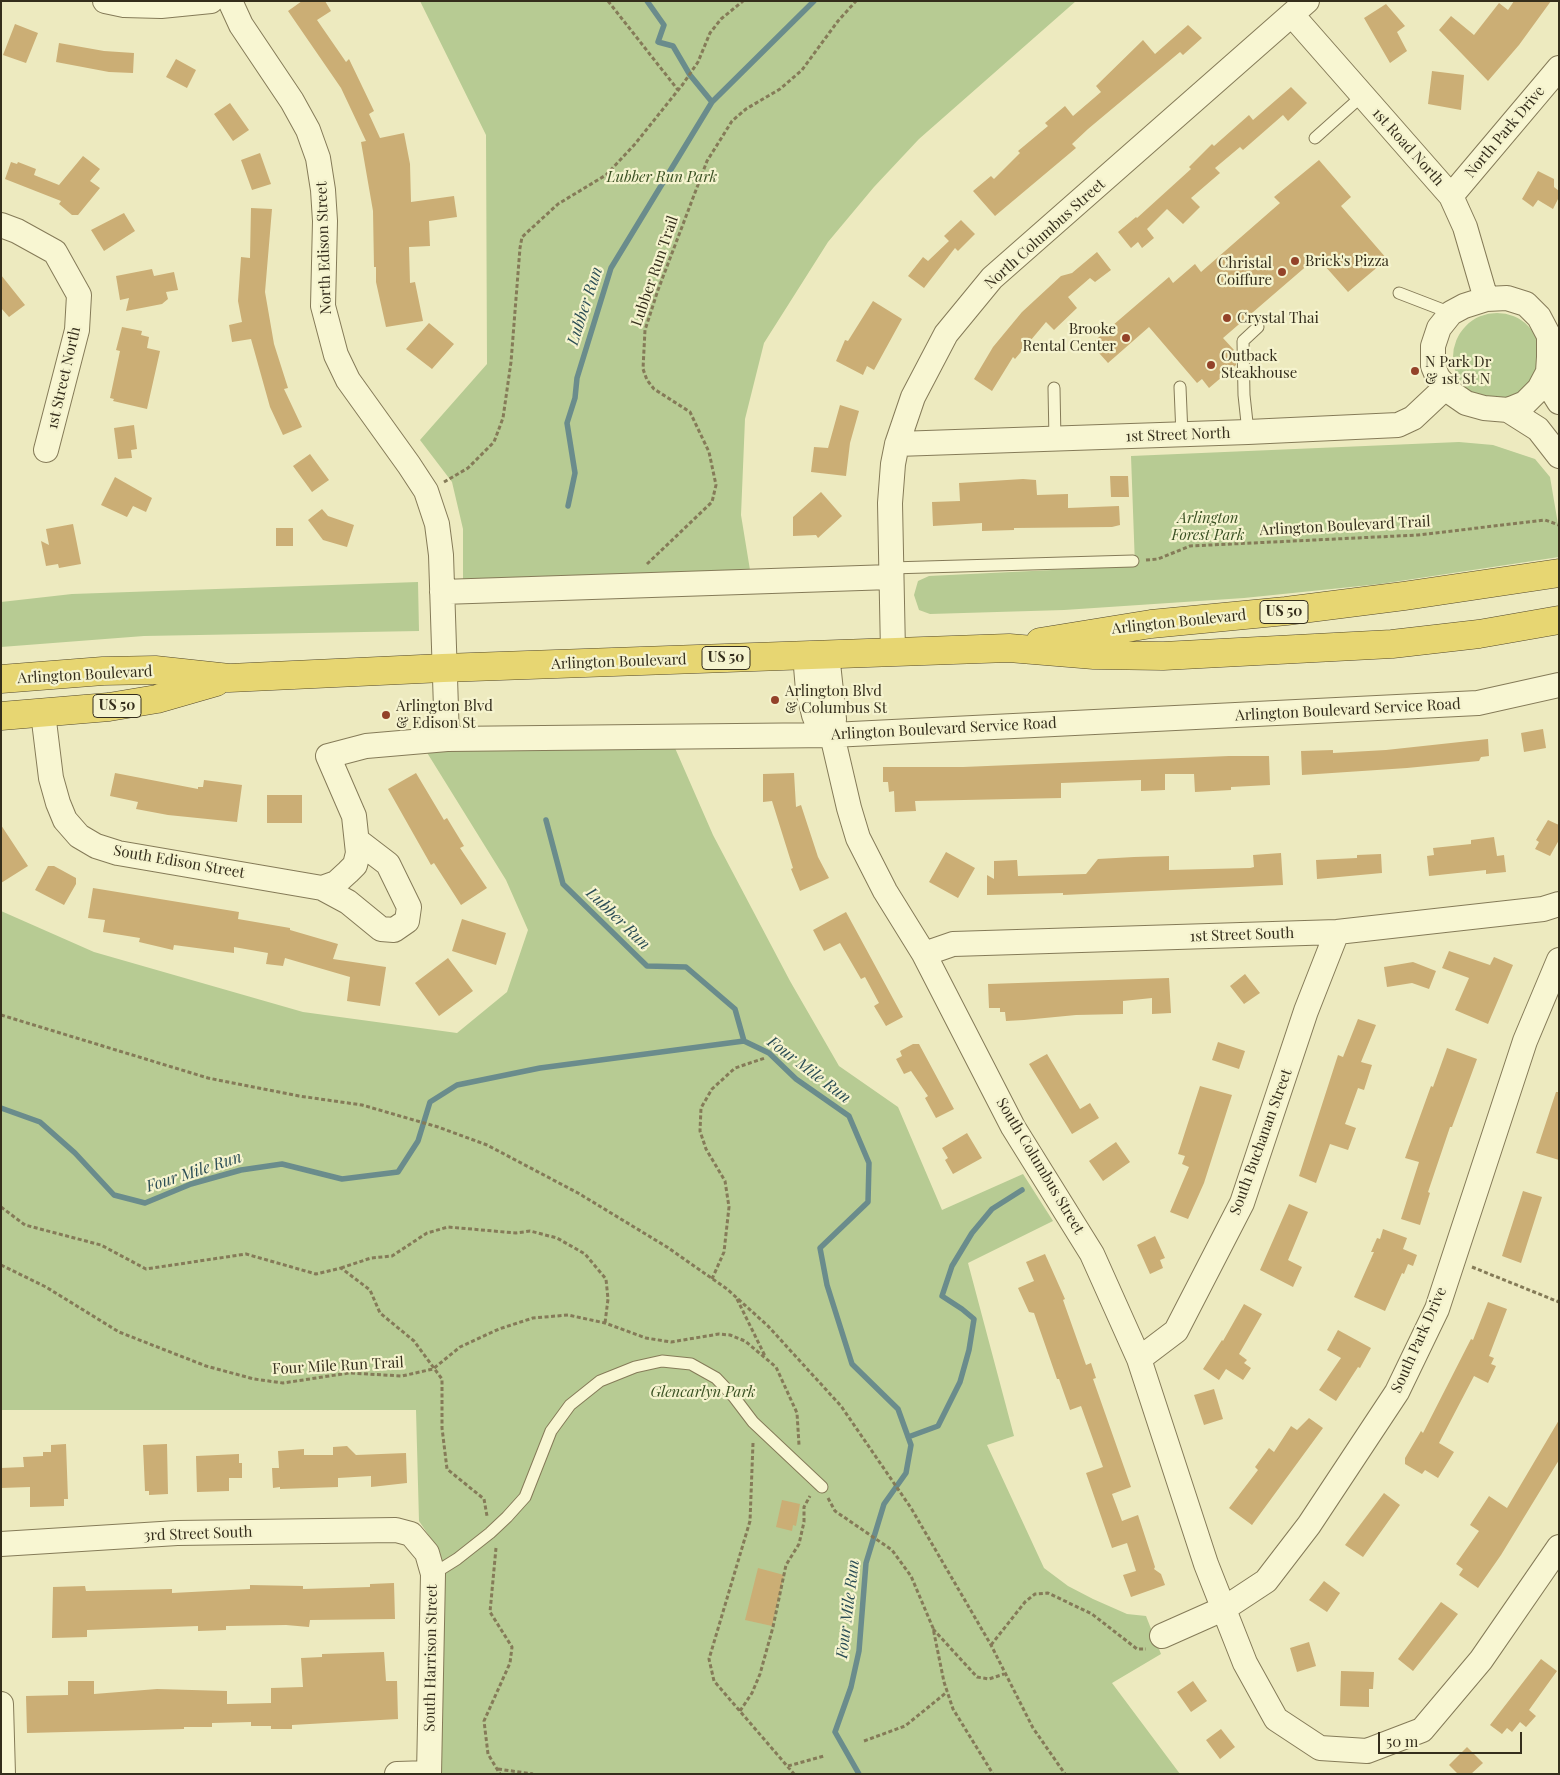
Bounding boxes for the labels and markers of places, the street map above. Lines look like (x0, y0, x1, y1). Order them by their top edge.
place label: Brick's Pizza (1305, 252, 1389, 270)
place label: Christal Coiffure (1217, 254, 1272, 289)
marker: Brick's Pizza (1289, 255, 1301, 267)
marker: Christal Coiffure (1276, 266, 1288, 278)
place label: Crystal Thai (1237, 309, 1319, 327)
marker: Crystal Thai (1221, 312, 1233, 324)
place label: Brooke Rental Center (1022, 320, 1116, 355)
marker: Brooke Rental Center (1120, 332, 1132, 344)
place label: Outback Steakhouse (1221, 347, 1297, 382)
place label: N Park Dr & 1st St N (1425, 353, 1491, 388)
marker: Outback Steakhouse (1205, 359, 1217, 371)
marker: N Park Dr & 1st St N (1409, 365, 1421, 377)
place label: Arlington Blvd & Columbus St (785, 682, 887, 717)
marker: Arlington Blvd & Columbus St (769, 694, 781, 706)
place label: Arlington Blvd & Edison St (396, 697, 493, 732)
marker: Arlington Blvd & Edison St (380, 709, 392, 721)

